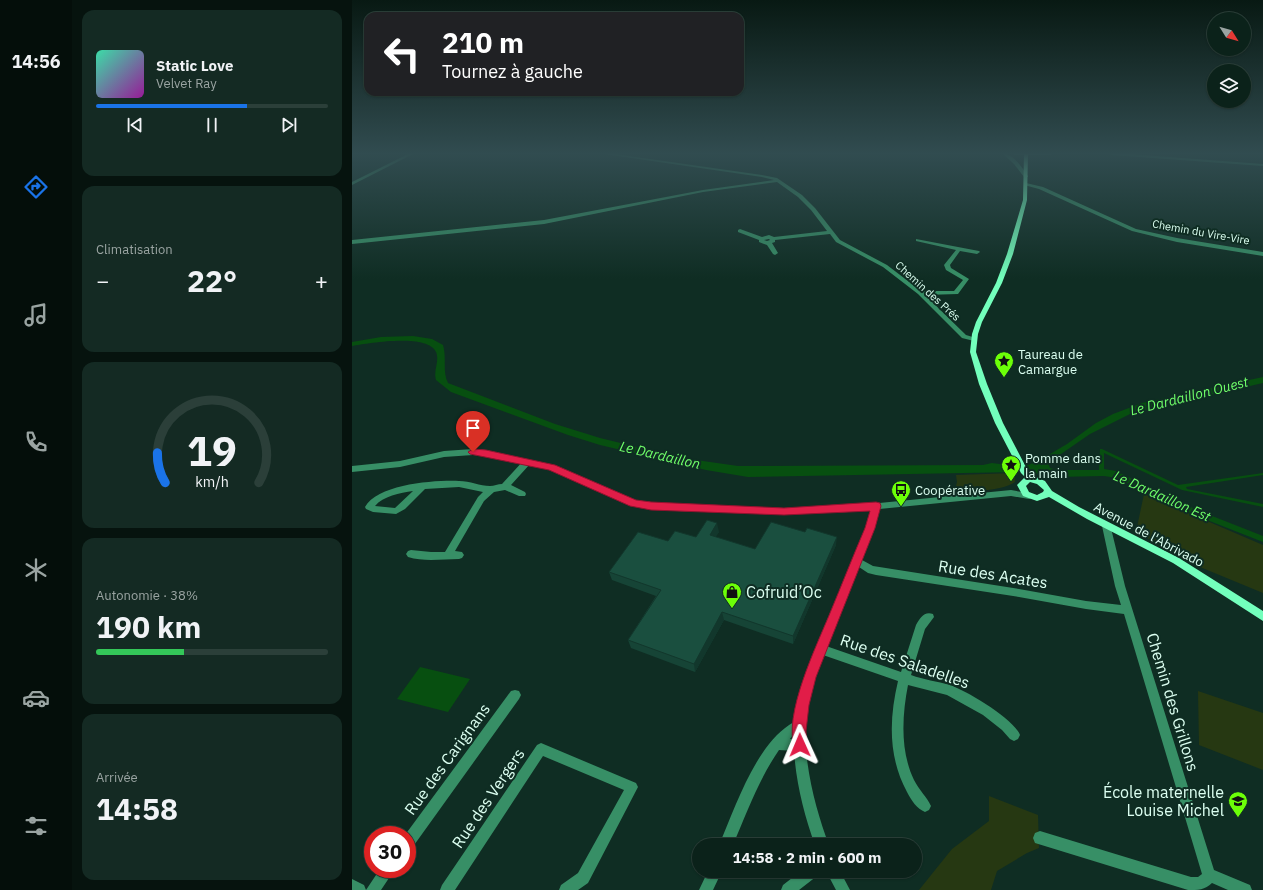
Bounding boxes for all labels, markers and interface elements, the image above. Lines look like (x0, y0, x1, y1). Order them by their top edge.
north arrow (1207, 12, 1251, 56)
map controls (1207, 12, 1251, 108)
text: 210 m (442, 24, 524, 61)
icon: left (376, 28, 428, 80)
text: 14:56 (11, 50, 61, 73)
text: Static Love (156, 56, 233, 75)
text: Tournez à gauche (442, 60, 583, 83)
button: layers (1207, 64, 1251, 108)
text: Velvet Ray (156, 75, 217, 92)
icon: previous (124, 114, 146, 136)
icon: pause (201, 114, 223, 136)
icon: next (278, 114, 300, 136)
icon: directions (22, 173, 50, 201)
street label: Chemin du Vire-Vire (1151, 217, 1251, 247)
text: Climatisation (96, 241, 173, 258)
street label: Chemin des Prés (893, 258, 963, 324)
text: 22° (187, 261, 237, 300)
text: − (96, 266, 109, 295)
text: + (315, 266, 328, 295)
icon: music (22, 301, 50, 329)
place label: Taureau de Camargue (1018, 346, 1083, 378)
place icon: Taureau de Camargue (993, 350, 1015, 378)
water label: Le Dardaillon Ouest (1128, 373, 1250, 419)
pin (456, 411, 490, 452)
icon: arrive (462, 417, 484, 439)
text: 19 (187, 423, 237, 477)
icon: phone (22, 428, 50, 456)
water label: Le Dardaillon (618, 437, 702, 473)
place label: Pomme dans la main (1025, 450, 1101, 482)
place icon: Pomme dans la main (1000, 454, 1022, 482)
water label: Le Dardaillon Est (1111, 467, 1214, 526)
text: km/h (195, 472, 229, 491)
bus stop icon: Coopérative (890, 479, 912, 507)
place label: Coopérative (915, 482, 985, 499)
street label: Avenue de l'Abrivado (1091, 498, 1207, 571)
street label: Rue des Acates (937, 555, 1049, 593)
icon: climate (22, 556, 50, 584)
shop icon: Cofruid’Oc (721, 581, 743, 609)
place label: Cofruid’Oc (746, 582, 822, 602)
text: Autonomie · 38% (96, 587, 198, 604)
text: 190 km (96, 607, 201, 646)
street label: Rue des Saladelles (838, 629, 972, 693)
street label: Chemin des Grillons (1142, 630, 1204, 774)
icon: car (22, 684, 50, 712)
street label: Rue des Carignans (400, 699, 494, 819)
position arrow (779, 724, 821, 766)
street label: Rue des Vergers (447, 744, 529, 852)
text: Arrivée (96, 769, 138, 786)
place label: École maternelle Louise Michel (1103, 781, 1224, 820)
text: 14:58 (96, 789, 178, 828)
school or university icon: École maternelle Louise Michel (1227, 790, 1249, 818)
icon: filters (22, 812, 50, 840)
speed limit sign: 30 (364, 826, 416, 878)
text: 14:58 · 2 min · 600 m (733, 848, 881, 867)

